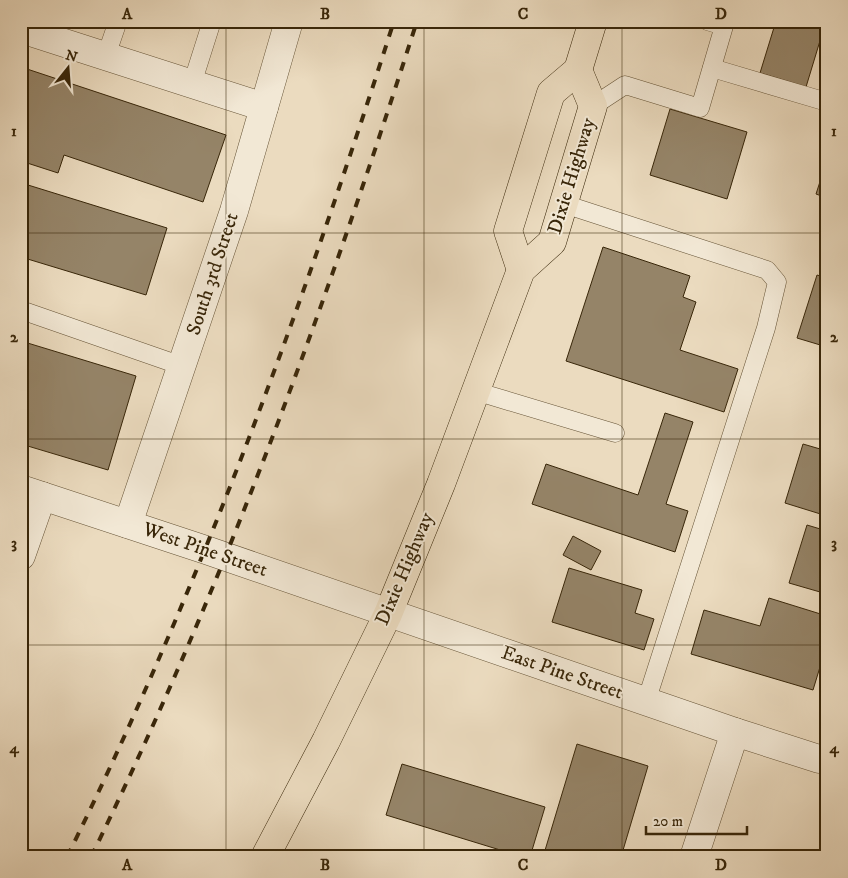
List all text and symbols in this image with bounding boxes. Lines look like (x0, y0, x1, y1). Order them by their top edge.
text: A (121, 4, 133, 24)
text: B (320, 4, 330, 24)
text: C (518, 4, 528, 24)
text: D (715, 4, 727, 24)
north arrow (42, 42, 92, 92)
text: N (63, 46, 80, 67)
street label: Dixie Highway (542, 114, 602, 237)
text: 1 (11, 121, 17, 141)
text: 1 (831, 121, 837, 141)
street label: South 3rd Street (181, 210, 245, 338)
text: 2 (10, 327, 19, 347)
text: 2 (830, 327, 839, 347)
street label: Dixie Highway (370, 508, 440, 629)
street label: West Pine Street (139, 517, 271, 583)
text: 3 (11, 533, 17, 553)
text: 3 (831, 533, 837, 553)
street label: East Pine Street (498, 640, 626, 706)
text: 4 (8, 738, 19, 758)
text: 4 (828, 738, 839, 758)
scale bar (646, 803, 747, 835)
text: 20 m (653, 812, 683, 831)
text: A (121, 855, 133, 875)
text: B (320, 855, 330, 875)
text: C (518, 855, 528, 875)
text: D (715, 855, 727, 875)

